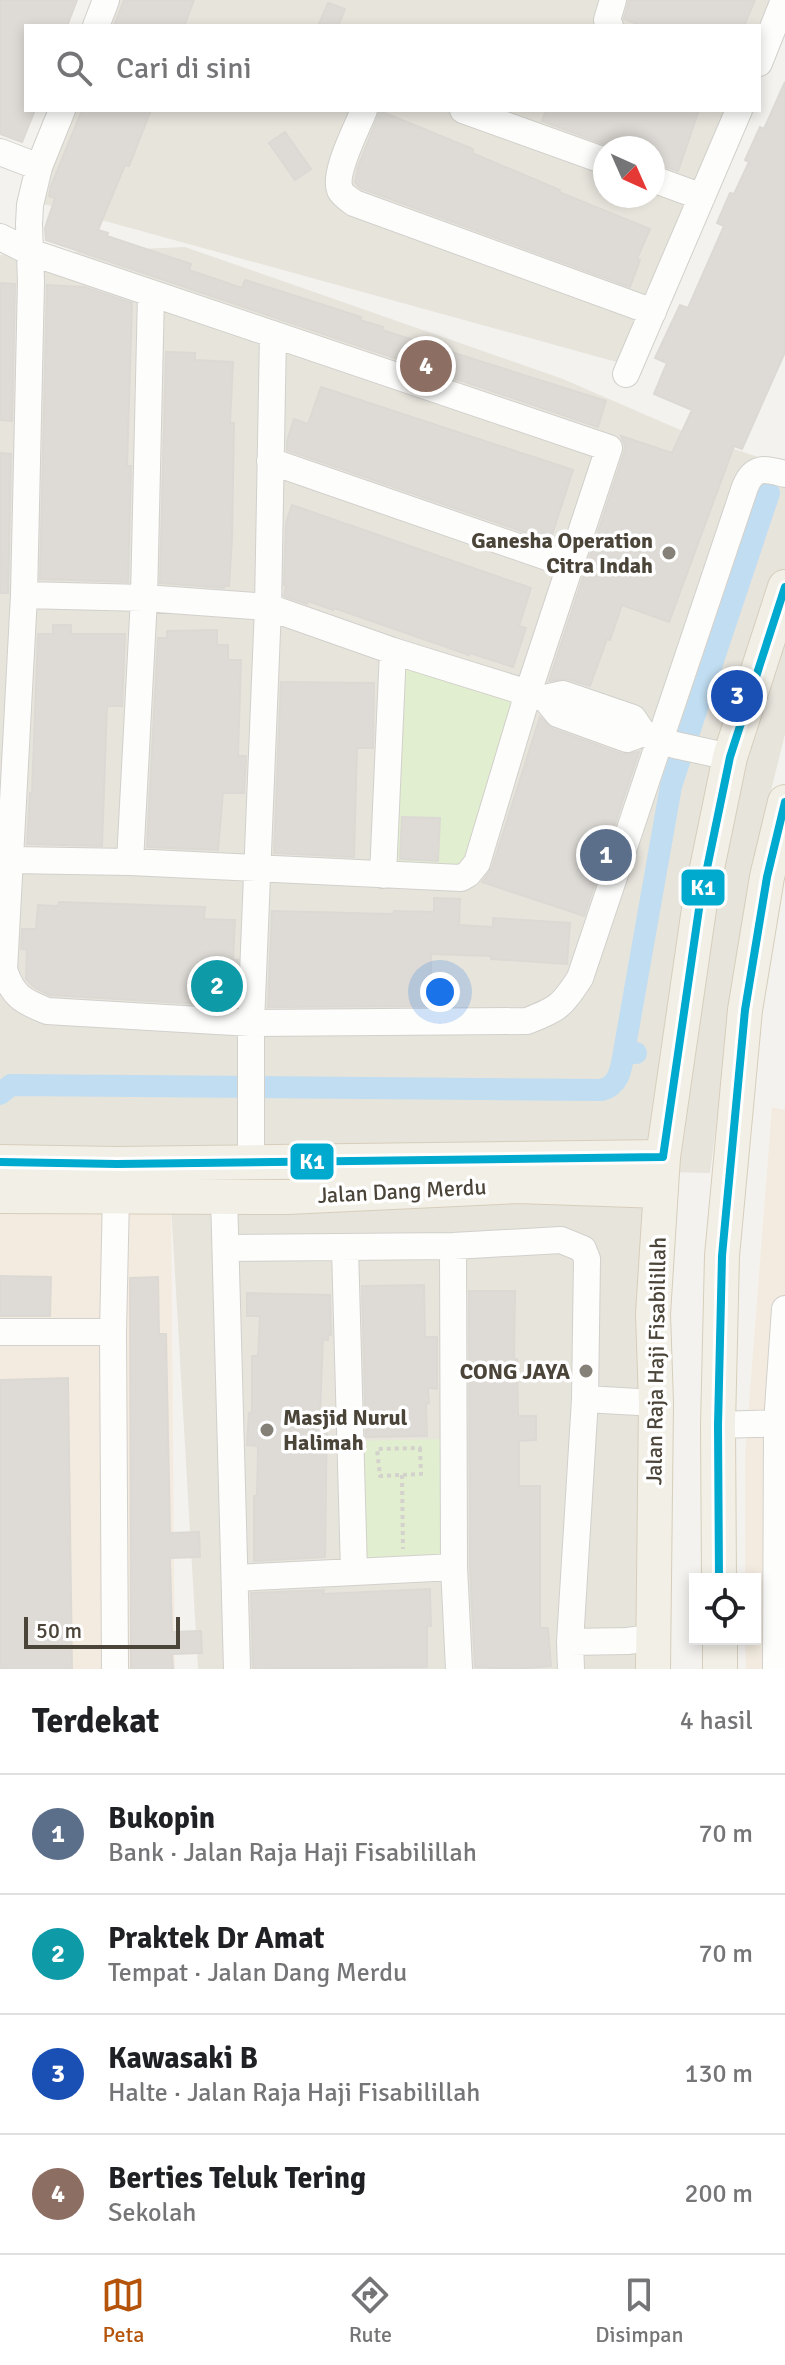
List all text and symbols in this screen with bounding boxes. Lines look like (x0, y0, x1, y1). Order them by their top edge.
search box (24, 24, 761, 112)
icon: search (52, 46, 96, 90)
text: Cari di sini (116, 50, 252, 87)
north arrow (593, 136, 665, 208)
pin: 4 (400, 336, 452, 396)
place label: Ganesha Operation Citra Indah (471, 527, 653, 579)
marker: Ganesha Operation Citra Indah (660, 544, 678, 562)
pin: 3 (711, 666, 763, 726)
pin: 1 (580, 825, 632, 885)
line badge: K1 (680, 868, 726, 907)
text: K1 (690, 874, 716, 901)
pin: 2 (191, 956, 243, 1016)
your location (420, 972, 460, 1012)
line badge: K1 (289, 1142, 335, 1181)
text: K1 (299, 1148, 325, 1175)
street label: Jalan Dang Merdu (317, 1173, 487, 1209)
street label: Jalan Raja Haji Fisabilillah (640, 1237, 672, 1485)
place label: CONG JAYA (460, 1358, 570, 1385)
marker: CONG JAYA (577, 1362, 595, 1380)
place label: Masjid Nurul Halimah (283, 1404, 408, 1456)
marker: Masjid Nurul Halimah (258, 1421, 276, 1439)
map controls (689, 1573, 761, 1645)
button: locate (689, 1573, 761, 1645)
scale bar (24, 1613, 180, 1649)
text: 50 m (36, 1617, 82, 1644)
text: Terdekat (32, 1700, 159, 1742)
text: 4 hasil (680, 1705, 753, 1737)
text: Bukopin (108, 1800, 215, 1837)
text: 1 (51, 1818, 65, 1850)
text: 70 m (698, 1818, 753, 1850)
text: Bank · Jalan Raja Haji Fisabilillah (108, 1837, 477, 1869)
text: Praktek Dr Amat (108, 1920, 325, 1957)
text: 2 (51, 1938, 65, 1970)
text: 70 m (698, 1938, 753, 1970)
text: Tempat · Jalan Dang Merdu (108, 1957, 407, 1989)
text: Kawasaki B (108, 2040, 258, 2077)
text: 3 (51, 2058, 65, 2090)
text: 130 m (684, 2058, 753, 2090)
text: Halte · Jalan Raja Haji Fisabilillah (108, 2077, 480, 2109)
text: Berties Teluk Tering (108, 2160, 366, 2197)
text: 4 (51, 2178, 65, 2210)
text: 200 m (684, 2178, 753, 2210)
text: Sekolah (108, 2197, 197, 2229)
tab: Peta (101, 2273, 145, 2348)
tab: Rute (348, 2273, 392, 2348)
tab: Disimpan (595, 2273, 684, 2348)

